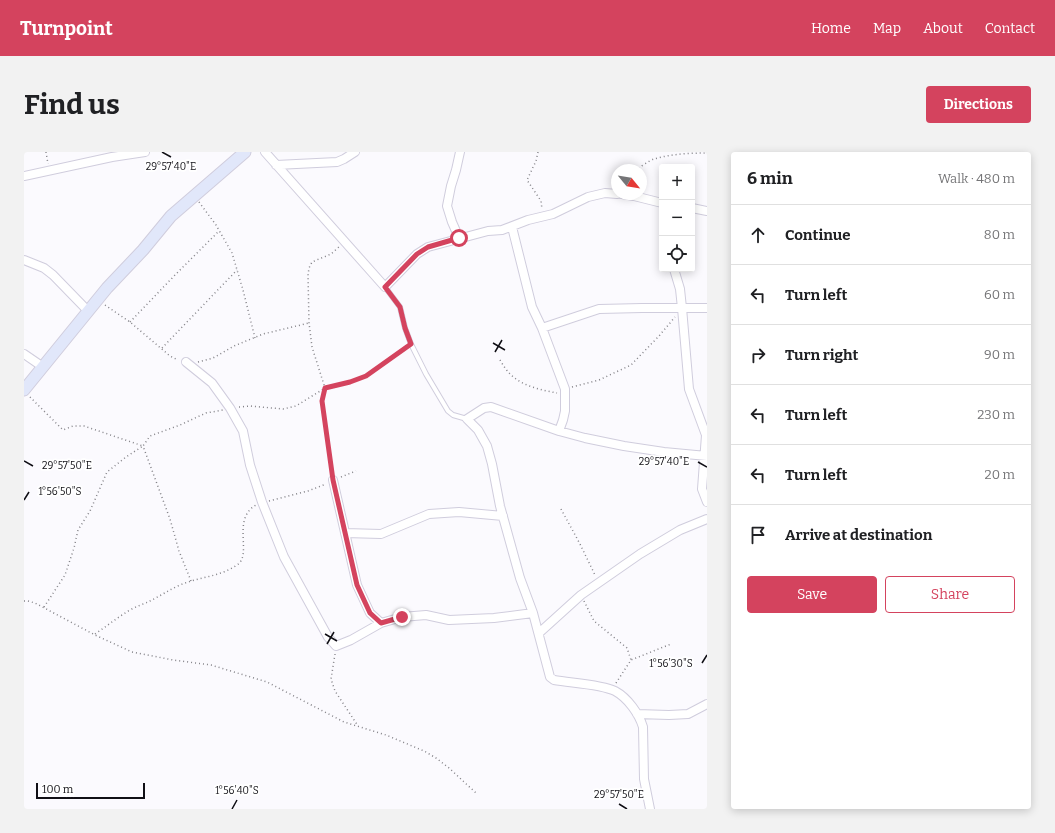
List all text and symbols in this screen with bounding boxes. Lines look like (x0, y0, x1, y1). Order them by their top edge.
text: Turnpoint (20, 17, 113, 40)
text: Home (811, 20, 851, 37)
text: Map (873, 20, 901, 37)
text: About (923, 20, 963, 37)
text: Contact (985, 20, 1035, 37)
button: Directions (926, 86, 1031, 123)
text: Find us (24, 88, 120, 121)
text: 29°57'40"E (146, 161, 196, 173)
north arrow (611, 164, 647, 200)
map controls (659, 164, 695, 272)
button: + (659, 164, 695, 200)
text: 6 min (747, 168, 793, 189)
text: Walk · 480 m (938, 171, 1015, 186)
button: − (659, 200, 695, 236)
icon: ahead (747, 224, 769, 246)
text: Continue (785, 226, 851, 244)
text: 80 m (984, 227, 1015, 242)
route start (450, 229, 468, 247)
button: locate (659, 236, 695, 272)
icon: left (747, 284, 769, 306)
text: Turn left (785, 286, 847, 304)
text: 60 m (984, 287, 1015, 302)
icon: right (747, 344, 769, 366)
text: Turn right (785, 346, 858, 364)
text: 90 m (984, 347, 1015, 362)
icon: left (747, 404, 769, 426)
text: Turn left (785, 406, 847, 424)
text: 230 m (977, 407, 1015, 422)
text: 29°57'40"E (639, 456, 689, 468)
text: 29°57'50"E (42, 460, 92, 472)
icon: left (747, 464, 769, 486)
text: Turn left (785, 466, 847, 484)
text: 20 m (985, 467, 1015, 482)
text: 1°56'50"S (38, 486, 82, 498)
icon: arrive (747, 524, 769, 546)
text: Arrive at destination (785, 526, 932, 544)
button: Save (747, 576, 877, 613)
button: Share (885, 576, 1015, 613)
route end (393, 608, 411, 626)
text: 1°56'30"S (649, 658, 693, 670)
scale bar (36, 781, 145, 800)
text: 100 m (42, 783, 73, 796)
text: 1°56'40"S (215, 785, 259, 797)
text: 29°57'50"E (594, 789, 644, 801)

